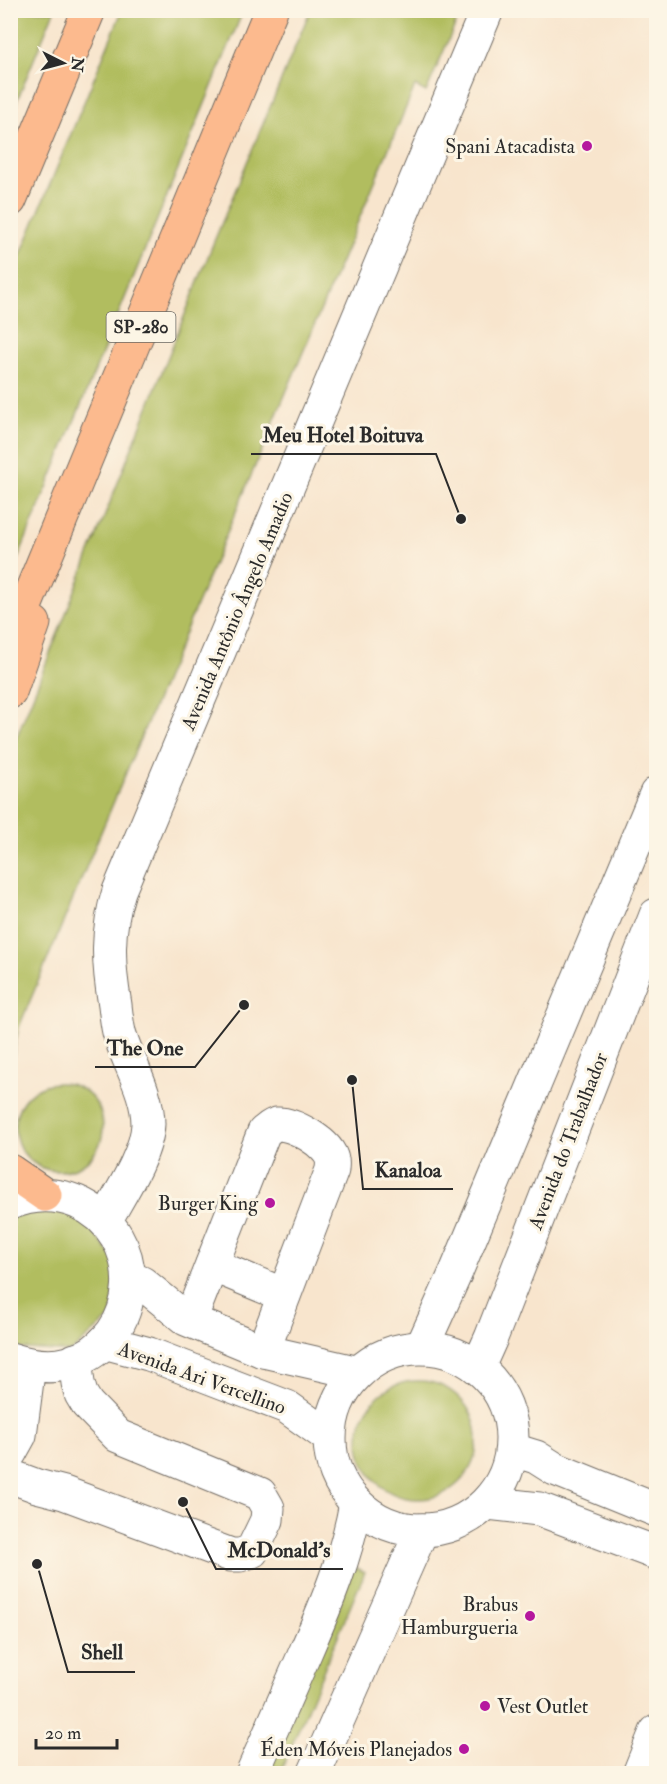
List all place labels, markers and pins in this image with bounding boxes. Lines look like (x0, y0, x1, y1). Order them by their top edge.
place label: Spani Atacadista (445, 134, 576, 160)
marker: Spani Atacadista (580, 139, 594, 153)
callout: Meu Hotel Boituva (251, 415, 436, 454)
callout: The One (95, 1028, 195, 1067)
callout: Kanaloa (363, 1150, 453, 1189)
place label: Burger King (158, 1191, 259, 1216)
marker: Burger King (263, 1196, 277, 1210)
callout: McDonald's (216, 1530, 343, 1569)
place label: Brabus Hamburgueria (401, 1592, 519, 1640)
marker: Brabus Hamburgueria (523, 1609, 537, 1623)
callout: Shell (68, 1633, 135, 1672)
place label: Vest Outlet (497, 1694, 589, 1719)
marker: Vest Outlet (478, 1699, 492, 1713)
place label: Éden Móveis Planejados (260, 1736, 452, 1762)
marker: Éden Móveis Planejados (457, 1742, 471, 1756)

